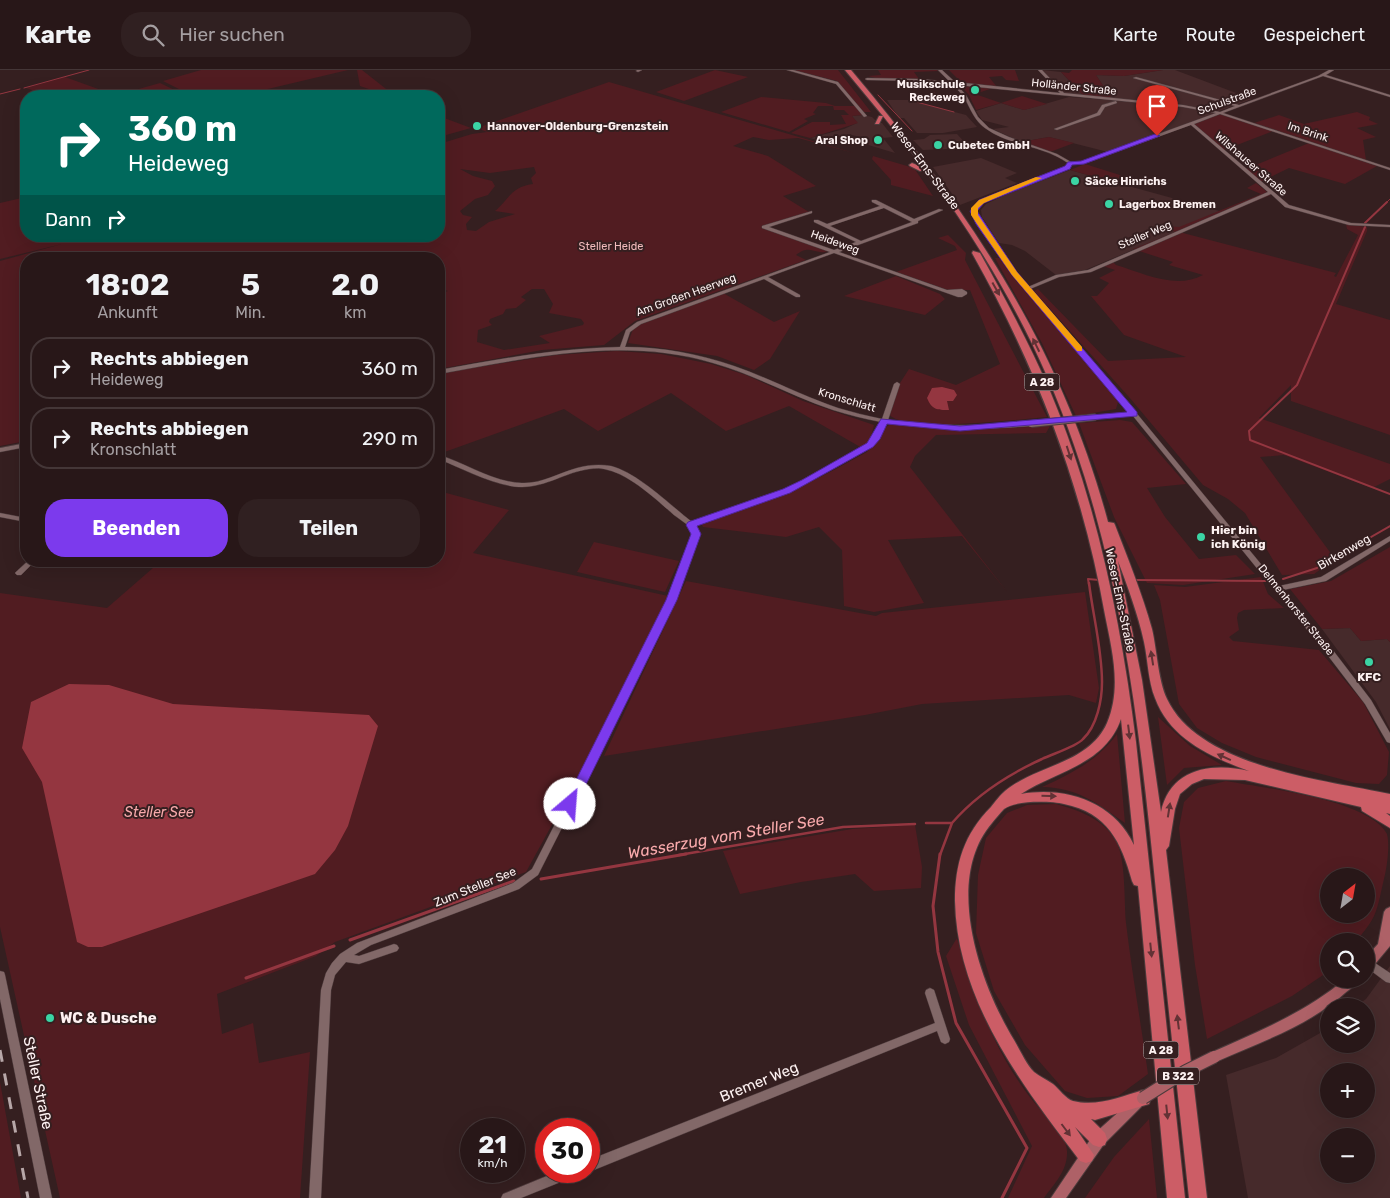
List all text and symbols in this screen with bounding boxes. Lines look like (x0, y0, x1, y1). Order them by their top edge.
search box (121, 12, 471, 57)
text: Karte (25, 21, 91, 49)
icon: search (139, 21, 167, 49)
text: Hier suchen (179, 23, 285, 46)
text: Karte (1113, 24, 1157, 46)
text: Route (1185, 24, 1235, 46)
text: Gespeichert (1263, 24, 1365, 46)
street label: Holländer Straße (1031, 76, 1117, 98)
place label: Musikschule Reckeweg (897, 78, 965, 104)
marker: Musikschule Reckeweg (969, 84, 981, 96)
street label: Schulstraße (1196, 84, 1258, 118)
pin (1136, 85, 1178, 136)
icon: arrive (1143, 92, 1171, 120)
text: 360 m (128, 108, 237, 150)
icon: right (45, 110, 110, 175)
street label: Im Brink (1286, 119, 1330, 145)
marker: Hannover-Oldenburg-Grenzstein (471, 120, 483, 132)
place label: Hannover-Oldenburg-Grenzstein (487, 120, 668, 133)
street label: Weser-Ems-Straße (888, 120, 962, 212)
street label: Wilshauser Straße (1212, 129, 1290, 199)
place label: Aral Shop (815, 134, 868, 147)
marker: Aral Shop (872, 134, 884, 146)
marker: Cubetec GmbH (932, 139, 944, 151)
place label: Cubetec GmbH (948, 139, 1030, 152)
text: Heideweg (128, 150, 229, 177)
marker: Säcke Hinrichs (1069, 175, 1081, 187)
place label: Säcke Hinrichs (1085, 175, 1167, 188)
marker: Lagerbox Bremen (1103, 198, 1115, 210)
place label: Lagerbox Bremen (1119, 198, 1216, 211)
icon: right (102, 205, 130, 233)
text: Dann (45, 208, 92, 231)
street label: Steller Weg (1116, 218, 1174, 252)
street label: Heideweg (809, 227, 861, 257)
park label: Steller Heide (579, 240, 643, 253)
text: 18:02 (86, 267, 170, 303)
text: 5 (241, 267, 260, 303)
text: 2.0 (331, 267, 379, 303)
street label: Am Großen Heerweg (634, 271, 738, 319)
one-way arrow (992, 281, 1000, 296)
text: Ankunft (97, 303, 158, 322)
text: Min. (235, 303, 265, 322)
text: km (344, 303, 366, 322)
one-way arrow (1032, 338, 1040, 353)
text: Rechts abbiegen (90, 347, 249, 370)
icon: right (47, 354, 75, 382)
text: 360 m (362, 357, 418, 380)
text: Heideweg (90, 370, 164, 389)
road number: A 28 (1024, 374, 1060, 390)
street label: Kronschlatt (817, 385, 878, 415)
text: Rechts abbiegen (90, 417, 249, 440)
icon: right (47, 424, 75, 452)
text: 290 m (362, 427, 418, 450)
text: Kronschlatt (90, 440, 176, 459)
one-way arrow (1066, 445, 1074, 460)
button: Beenden (45, 499, 228, 557)
button: Teilen (238, 499, 420, 557)
place label: Hier bin ich König (1211, 523, 1266, 551)
marker: Hier bin ich König (1195, 531, 1207, 543)
street label: Birkenweg (1315, 531, 1373, 573)
street label: Weser-Ems-Straße (1102, 547, 1138, 653)
street label: Delmenhorster Straße (1255, 562, 1337, 658)
one-way arrow (1148, 650, 1156, 666)
marker: KFC (1363, 656, 1375, 668)
place label: KFC (1357, 670, 1381, 684)
one-way arrow (1125, 724, 1133, 740)
one-way arrow (1217, 753, 1231, 761)
position arrow (543, 777, 595, 829)
one-way arrow (1041, 792, 1057, 800)
one-way arrow (1165, 802, 1173, 818)
water label: Steller See (124, 804, 194, 821)
water label: Wasserzug vom Steller See (626, 809, 826, 863)
street label: Zum Steller See (432, 864, 518, 910)
north arrow (1320, 868, 1375, 922)
map controls (1320, 868, 1375, 1183)
button: search (1320, 933, 1375, 988)
one-way arrow (1147, 943, 1155, 959)
button: layers (1320, 998, 1375, 1053)
place label: WC & Dusche (60, 1009, 157, 1027)
marker: WC & Dusche (44, 1012, 56, 1024)
one-way arrow (1174, 1014, 1182, 1030)
street label: Steller Straße (19, 1035, 57, 1131)
road number: A 28 (1144, 1042, 1178, 1058)
street label: Bremer Weg (717, 1058, 801, 1106)
button: + (1320, 1063, 1375, 1118)
road number: B 322 (1157, 1068, 1199, 1084)
one-way arrow (1163, 1104, 1171, 1120)
speed limit sign: 30 (535, 1118, 600, 1183)
one-way arrow (1061, 1123, 1072, 1136)
button: − (1320, 1128, 1375, 1183)
text: 21 (478, 1130, 507, 1159)
text: km/h (478, 1156, 507, 1170)

